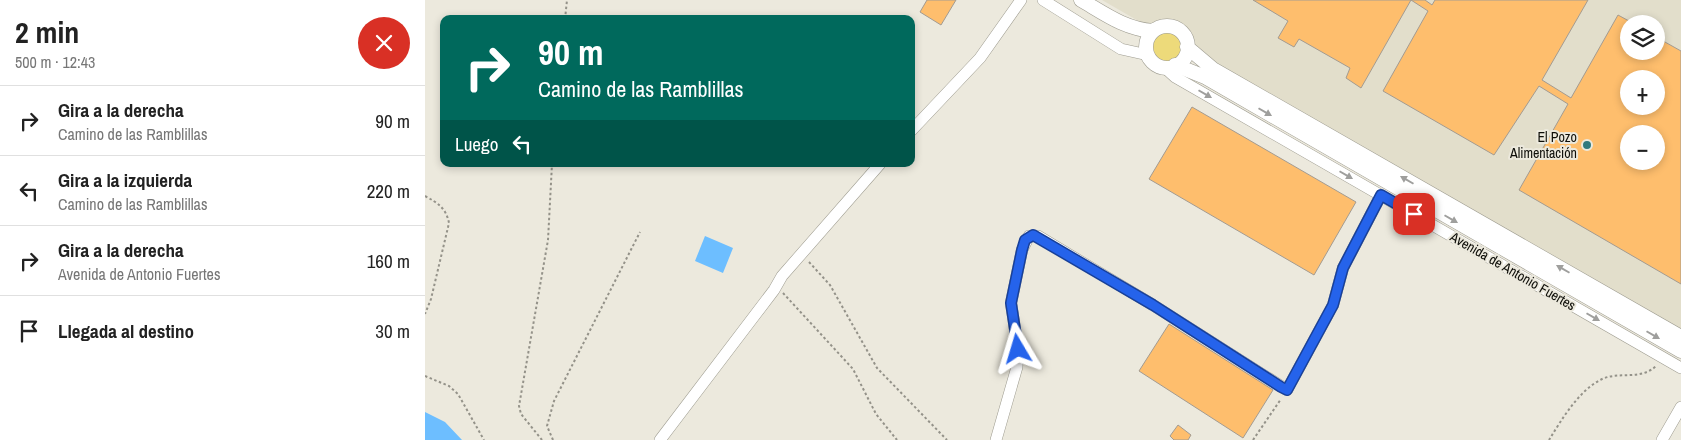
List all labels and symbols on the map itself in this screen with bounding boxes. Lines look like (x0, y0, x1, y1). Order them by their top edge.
one-way arrow (1198, 90, 1212, 98)
one-way arrow (1258, 107, 1272, 116)
place label: El Pozo Alimentación (1509, 128, 1577, 162)
marker: El Pozo Alimentación (1581, 139, 1593, 151)
one-way arrow (1339, 171, 1353, 179)
one-way arrow (1400, 175, 1413, 184)
pin (1393, 193, 1435, 235)
one-way arrow (1444, 215, 1459, 223)
street label: Avenida de Antonio Fuertes (1446, 227, 1579, 314)
one-way arrow (1556, 265, 1569, 274)
one-way arrow (1586, 313, 1600, 321)
position arrow (991, 322, 1043, 374)
one-way arrow (1646, 331, 1660, 339)

